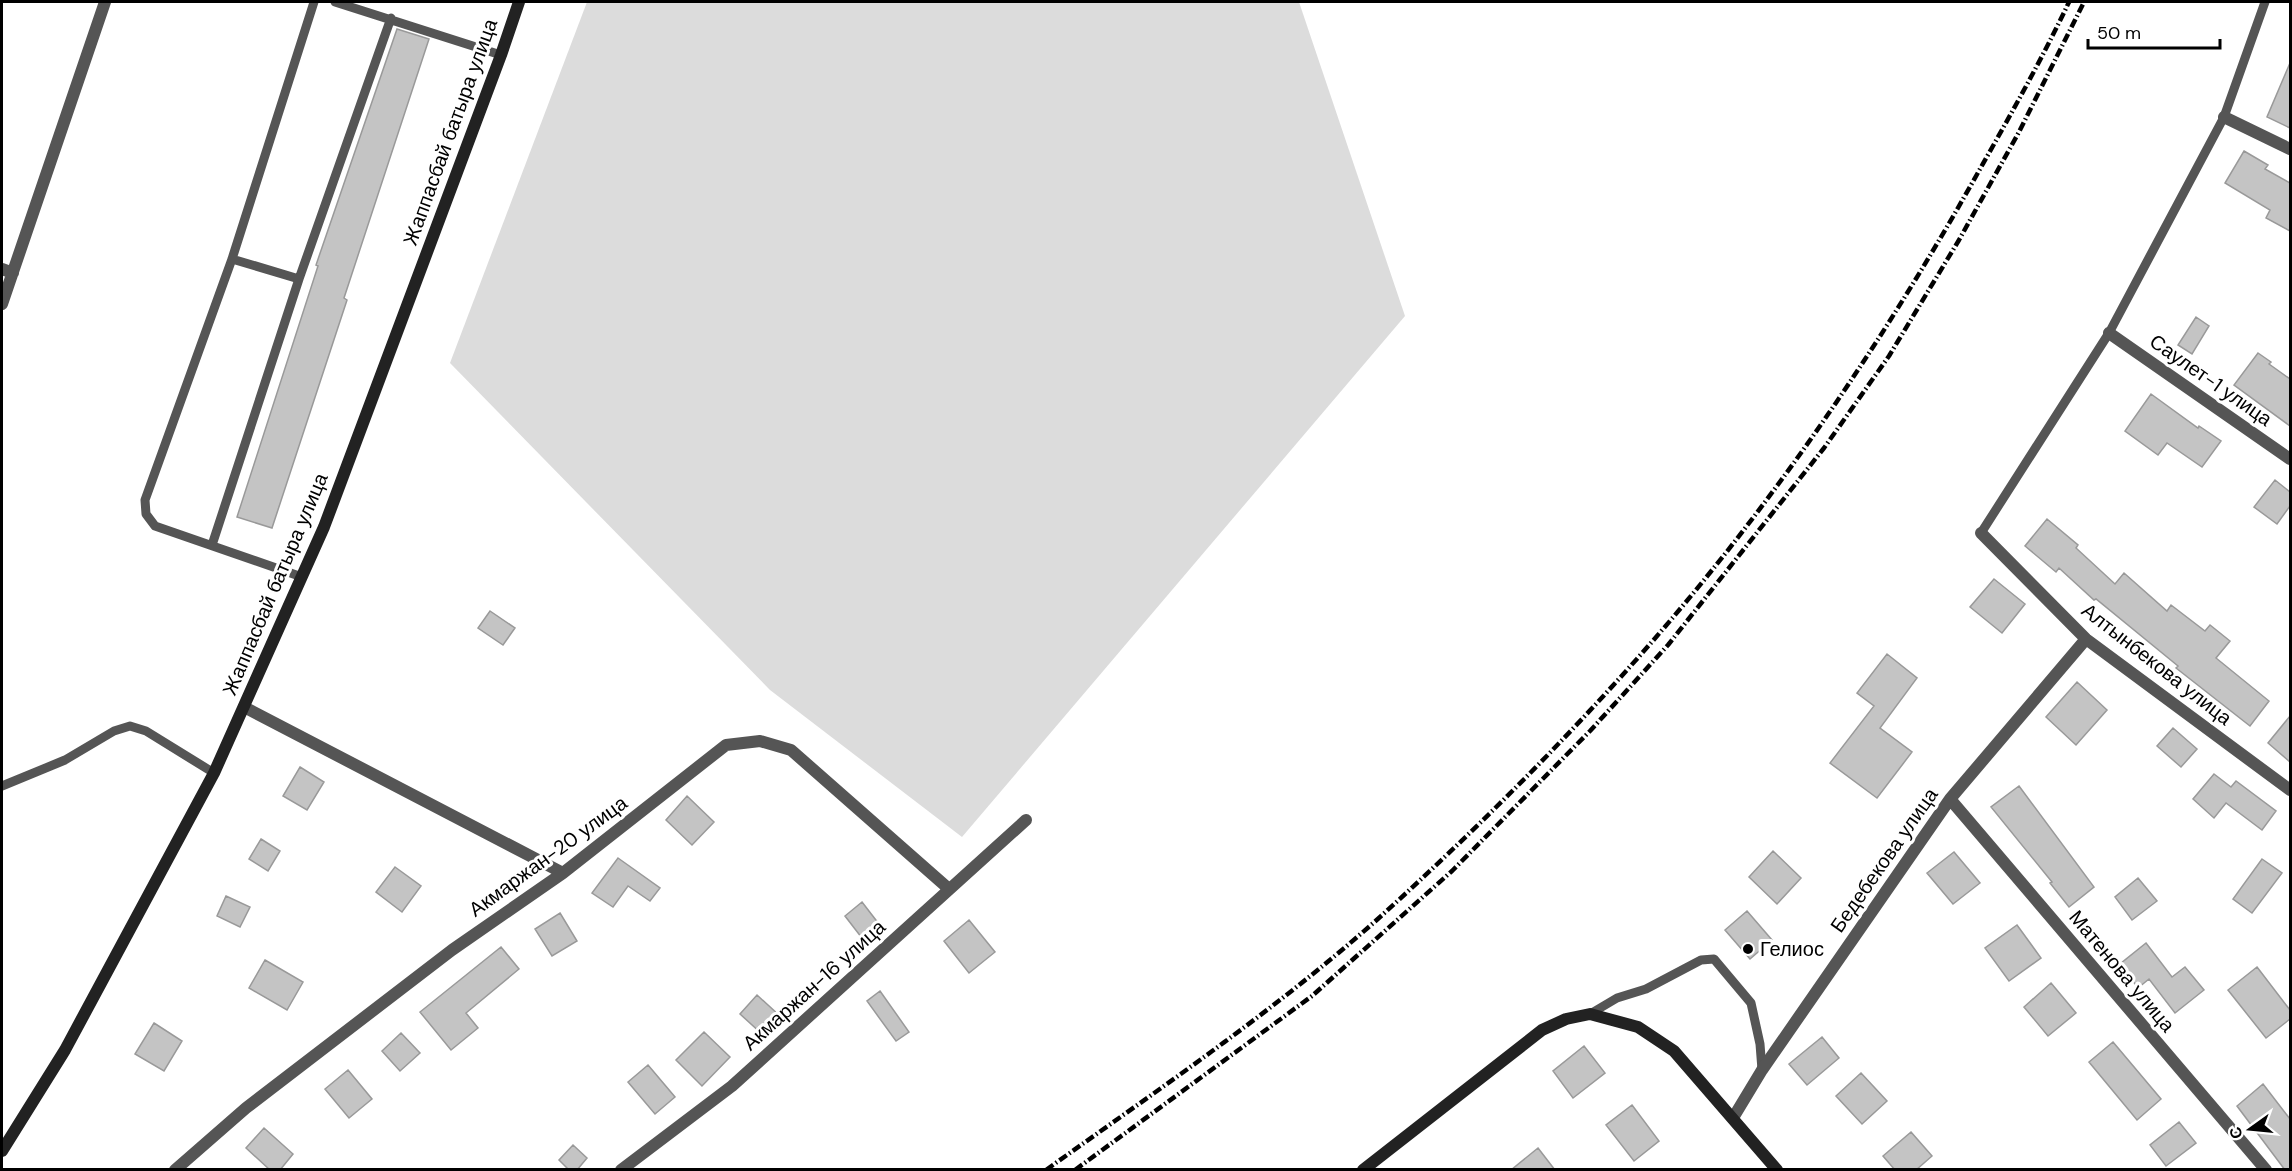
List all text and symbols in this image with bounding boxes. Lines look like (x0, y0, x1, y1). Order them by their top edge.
scale bar (2088, 12, 2220, 50)
street label: Жаппасбай батыра улица (397, 14, 503, 249)
text: 50 m (2097, 21, 2141, 45)
street label: Саулет-1 улица (2145, 328, 2278, 432)
street label: Жаппасбай батыра улица (216, 468, 334, 699)
street label: Алтынбекова улица (2077, 597, 2238, 731)
street label: Бедебекова улица (1824, 782, 1944, 937)
street label: Акмаржан-20 улица (464, 789, 633, 922)
street label: Матенова улица (2063, 905, 2181, 1038)
street label: Акмаржан-16 улица (737, 913, 892, 1056)
place label: Гелиос (1760, 936, 1824, 962)
marker: Гелиос (1741, 942, 1755, 956)
north arrow (2220, 1099, 2280, 1159)
text: С (2224, 1124, 2248, 1141)

